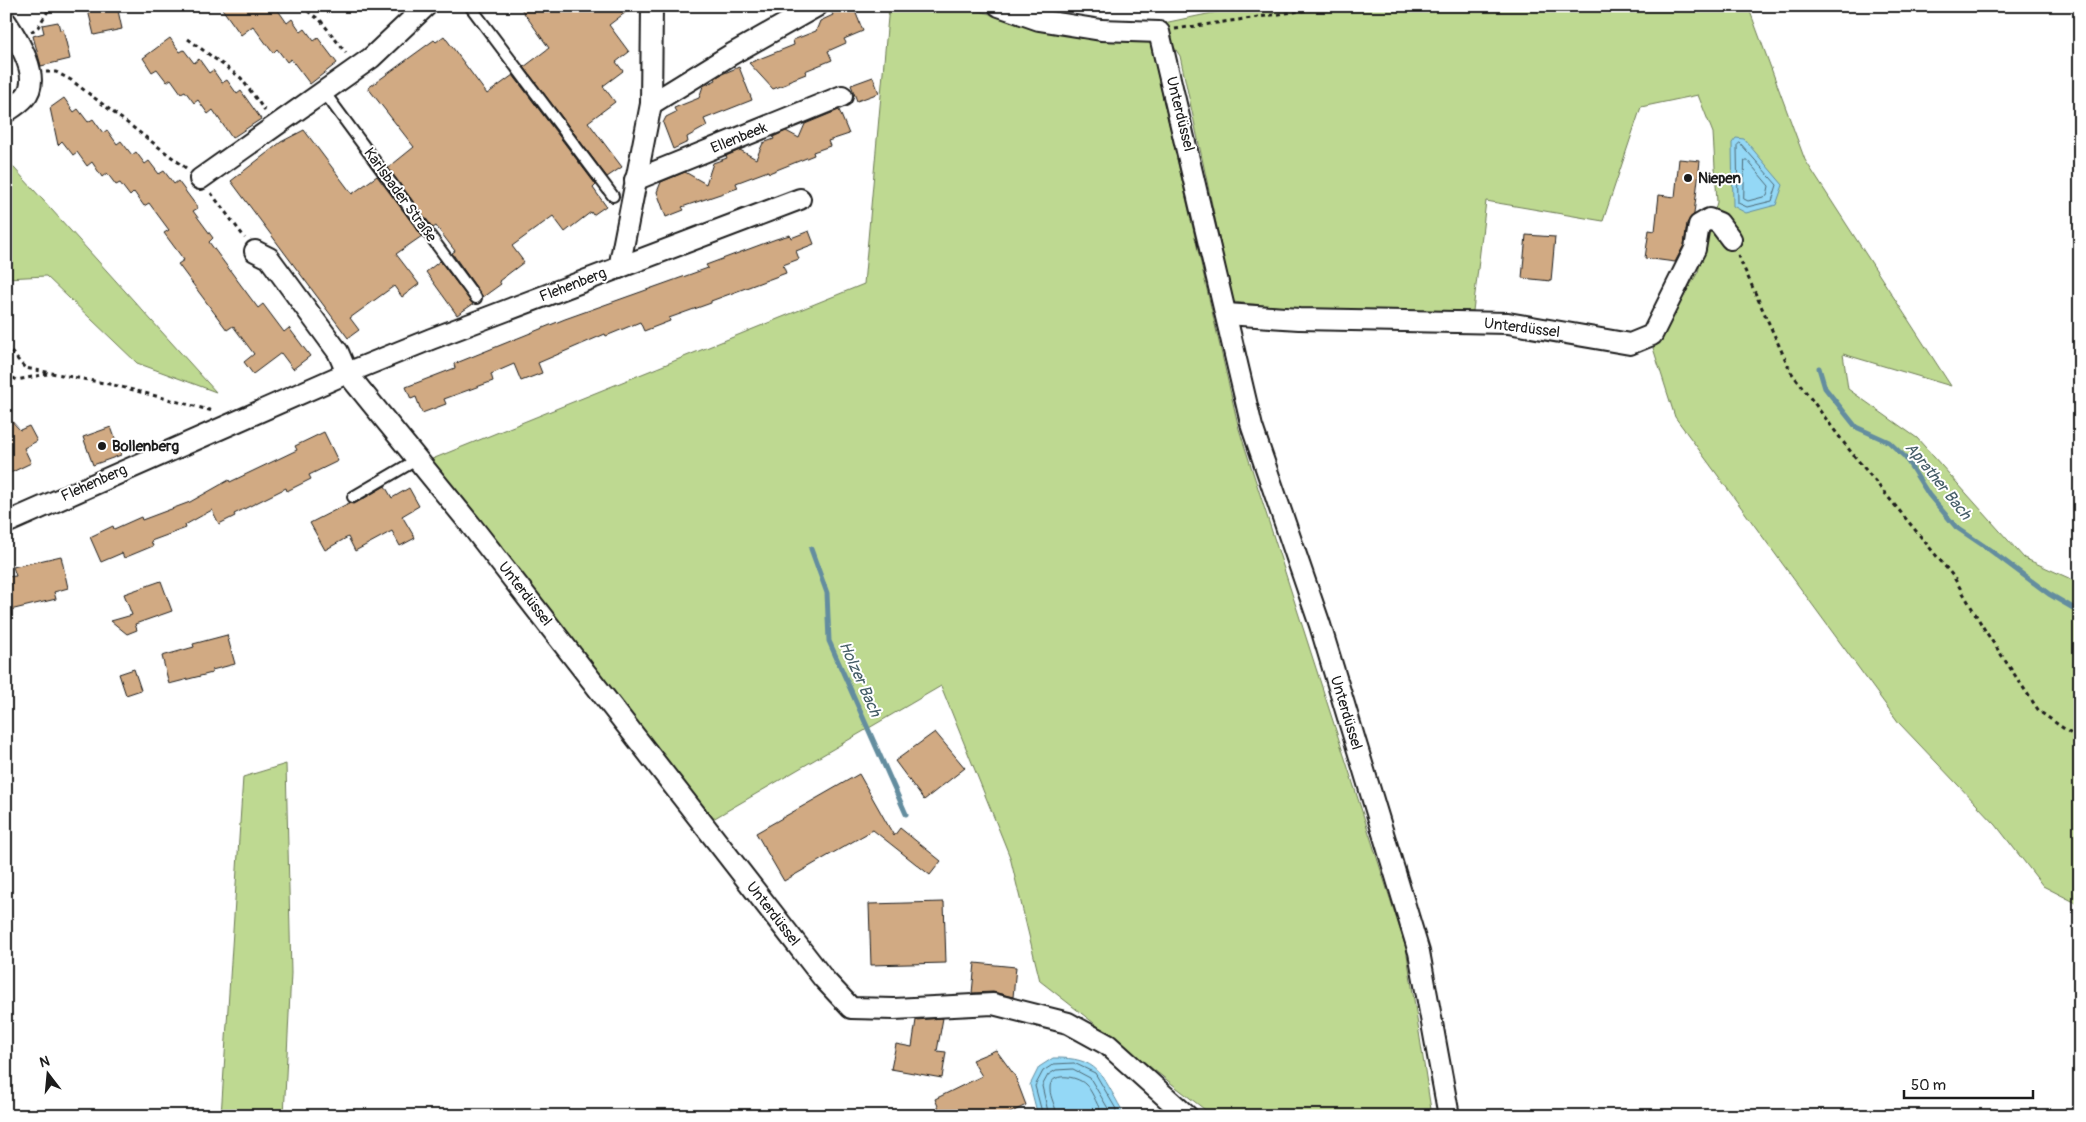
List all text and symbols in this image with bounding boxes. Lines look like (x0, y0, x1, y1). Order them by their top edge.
street label: Unterdüssel (1162, 75, 1198, 153)
street label: Ellenbeek (708, 118, 771, 158)
street label: Karlsbader Straße (359, 144, 441, 246)
place label: Niepen (1698, 169, 1741, 188)
marker: Niepen (1682, 172, 1694, 184)
street label: Flehenberg (537, 264, 609, 306)
street label: Unterdüssel (1483, 314, 1561, 342)
place label: Bollenberg (112, 437, 179, 456)
water label: Aprather Bach (1901, 438, 1976, 525)
marker: Bollenberg (96, 440, 108, 452)
street label: Flehenberg (58, 460, 130, 506)
street label: Unterdüssel (494, 558, 556, 630)
water label: Holzer Bach (835, 638, 886, 721)
street label: Unterdüssel (1326, 674, 1366, 752)
street label: Unterdüssel (742, 878, 804, 950)
north arrow (22, 1050, 72, 1100)
text: N (38, 1053, 51, 1071)
scale bar (1904, 1067, 2032, 1099)
text: 50 m (1911, 1076, 1946, 1095)

